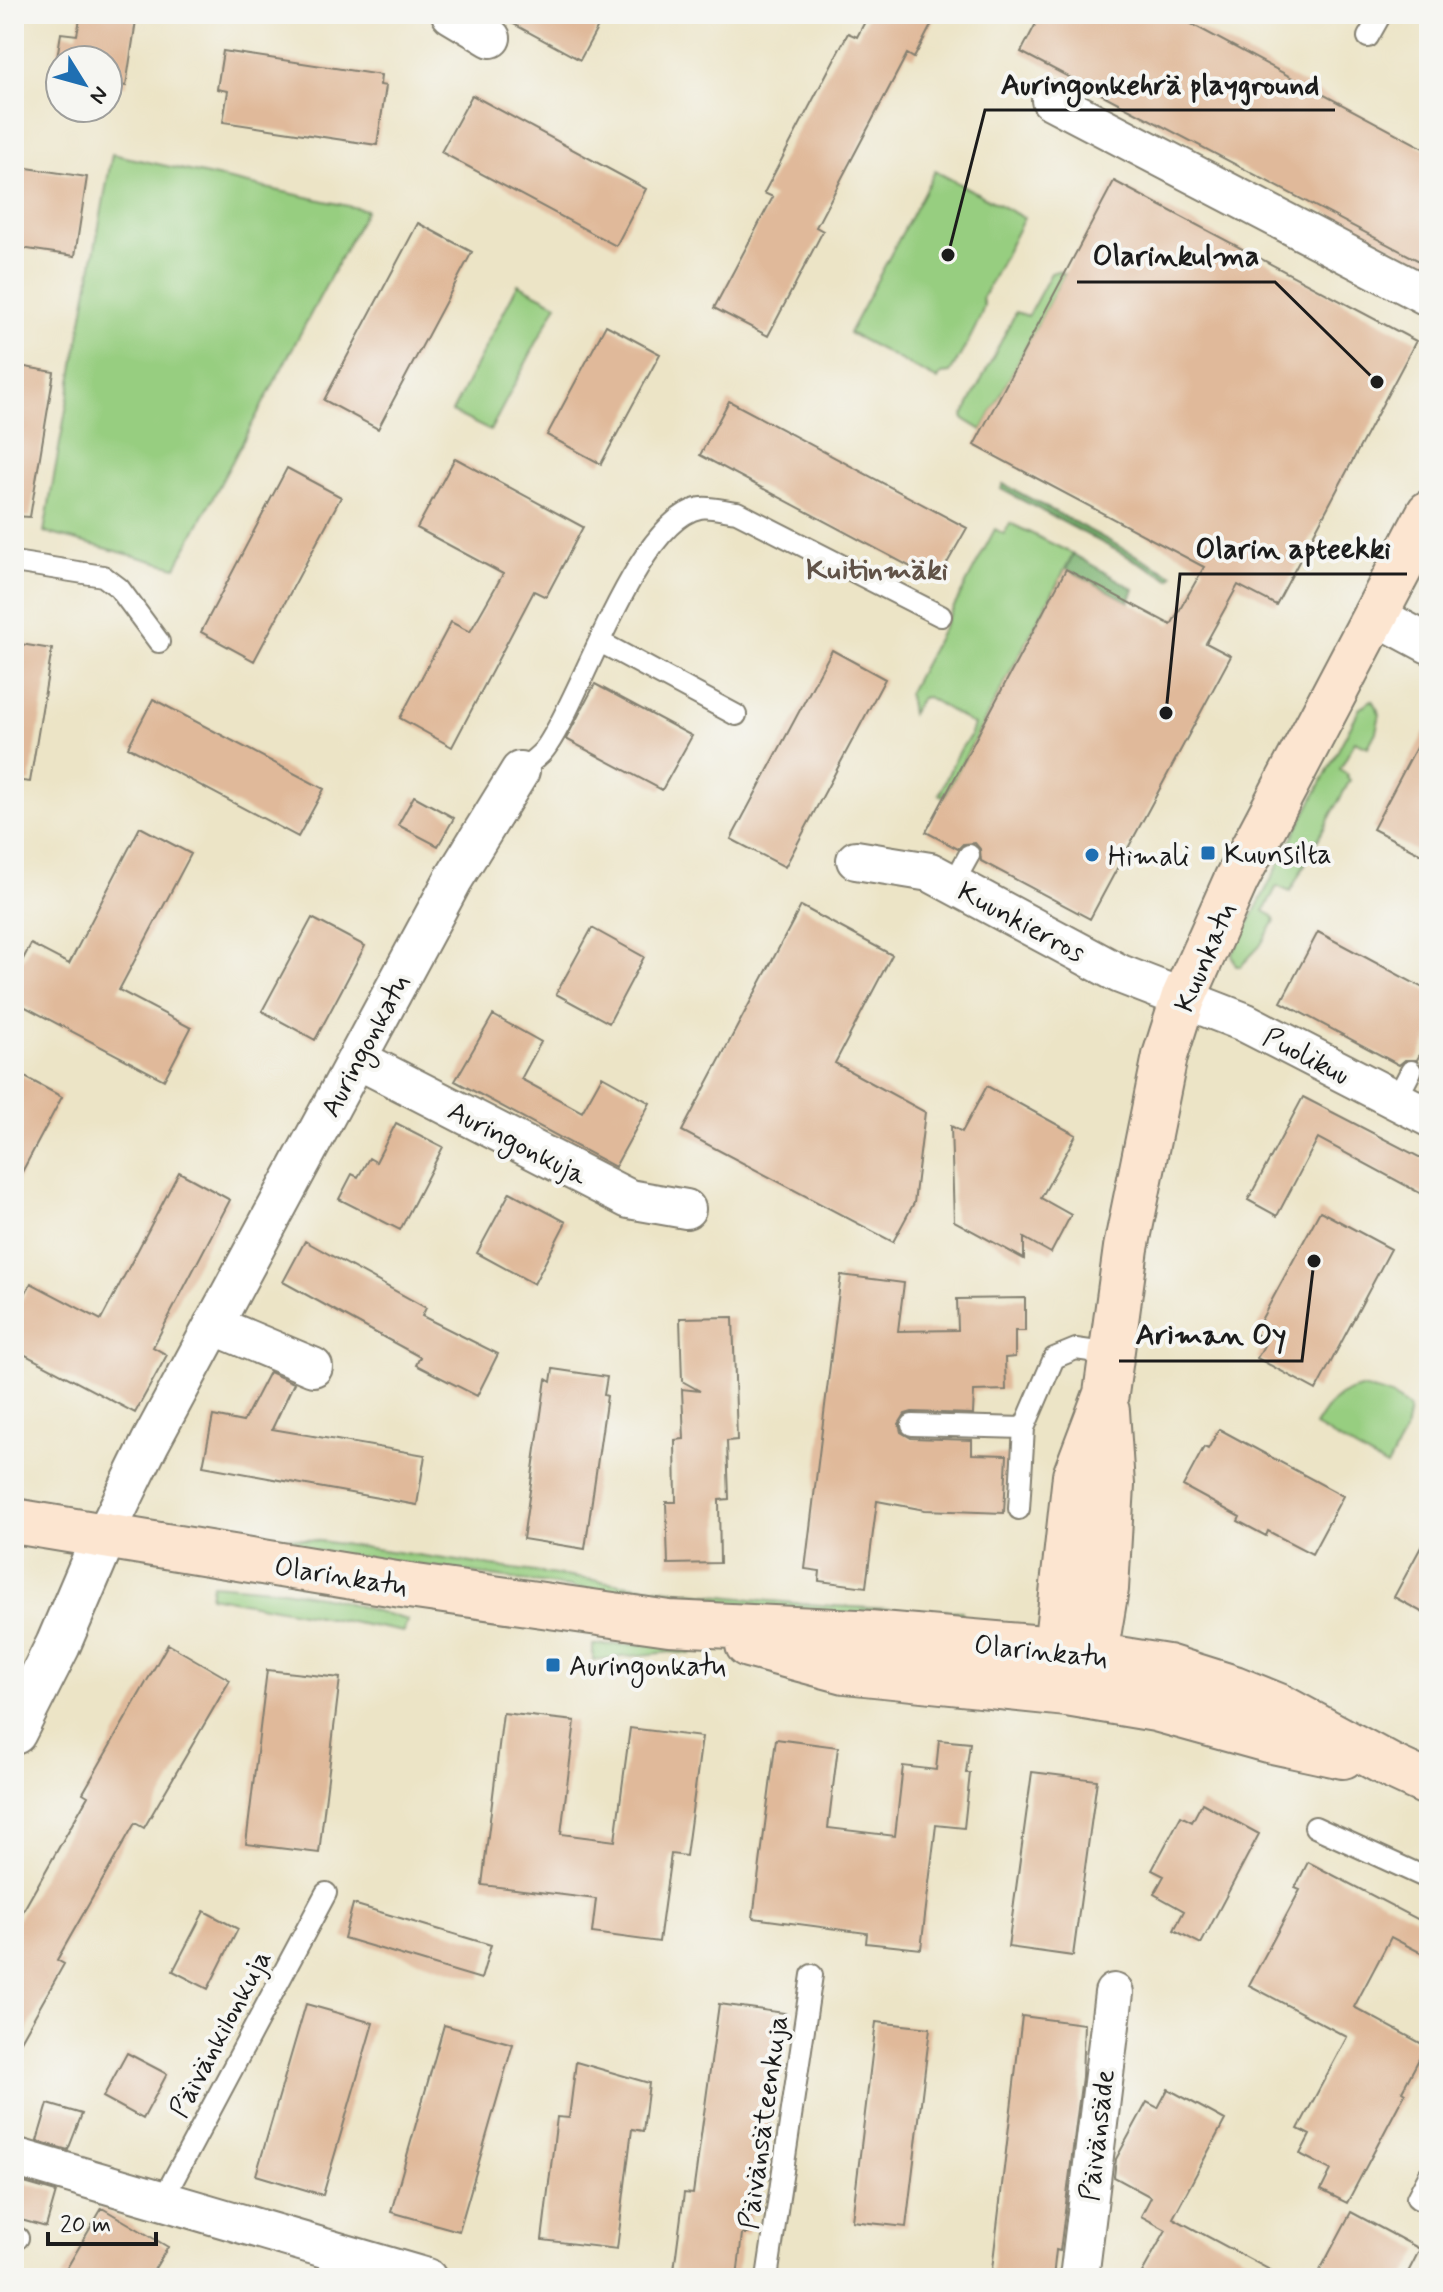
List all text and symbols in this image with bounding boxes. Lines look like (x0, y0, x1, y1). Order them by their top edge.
north arrow (44, 44, 124, 124)
callout: Auringonkehrä playground (985, 56, 1335, 110)
text: Auringonkehrä playground (1001, 66, 1319, 108)
text: N (83, 81, 114, 109)
callout: Olarinkulma (1077, 228, 1275, 282)
text: Olarinkulma (1093, 237, 1259, 276)
callout: Olarin apteekki (1180, 520, 1407, 574)
text: Olarin apteekki (1195, 530, 1391, 569)
district label: Kuitinmäki (806, 551, 948, 590)
place label: Kuunsilta (1224, 837, 1332, 874)
place label: Himali (1108, 839, 1189, 876)
marker: Kuunsilta (1199, 844, 1217, 862)
marker: Himali (1083, 846, 1101, 864)
street label: Kuunkierros (951, 874, 1091, 972)
street label: Kuunkatu (1167, 898, 1246, 1018)
street label: Auringonkatu (313, 968, 421, 1125)
street label: Puolikuu (1256, 1020, 1356, 1095)
street label: Auringonkuja (440, 1093, 593, 1197)
callout: Ariman Oy (1119, 1307, 1302, 1361)
text: Ariman Oy (1136, 1316, 1286, 1355)
street label: Olarinkatu (271, 1549, 410, 1606)
street label: Olarinkatu (972, 1627, 1109, 1678)
place label: Auringonkatu (569, 1649, 726, 1688)
marker: Auringonkatu (544, 1656, 562, 1674)
street label: Päivänkilonkuja (161, 1944, 281, 2125)
street label: Päivänsäteenkuja (731, 2013, 798, 2232)
street label: Päivänsäde (1072, 2067, 1125, 2203)
scale bar (48, 2196, 156, 2246)
text: 20 m (60, 2210, 111, 2241)

